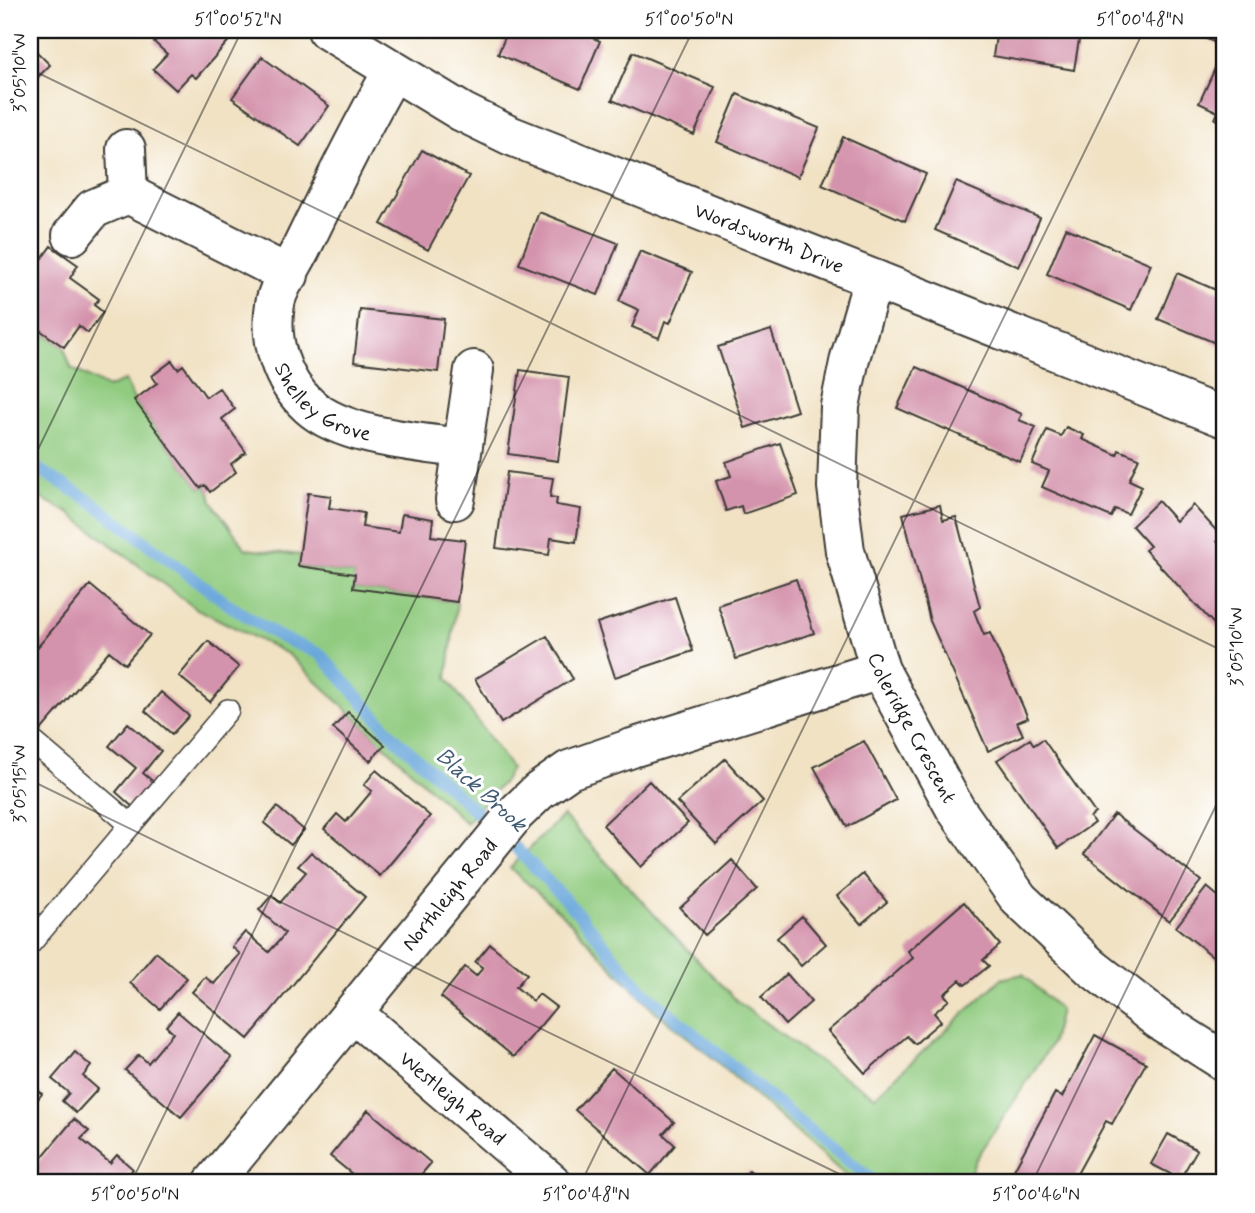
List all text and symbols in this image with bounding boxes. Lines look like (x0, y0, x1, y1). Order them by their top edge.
text: 51°00'52"N (194, 8, 282, 32)
text: 51°00'50"N (645, 8, 733, 32)
text: 51°00'48"N (1096, 8, 1184, 32)
text: 3°05'10"W (8, 34, 32, 112)
street label: Wordsworth Drive (690, 197, 848, 281)
street label: Shelley Grove (267, 359, 374, 449)
text: 3°05'10"W (1225, 608, 1249, 686)
street label: Coleridge Crescent (861, 649, 963, 809)
water label: Black Brook (429, 742, 534, 840)
text: 3°05'15"W (8, 745, 32, 823)
street label: Northleigh Road (396, 833, 505, 957)
street label: Westleigh Road (393, 1045, 511, 1152)
text: 51°00'50"N (91, 1183, 179, 1207)
text: 51°00'48"N (542, 1183, 630, 1207)
text: 51°00'46"N (992, 1183, 1080, 1207)

